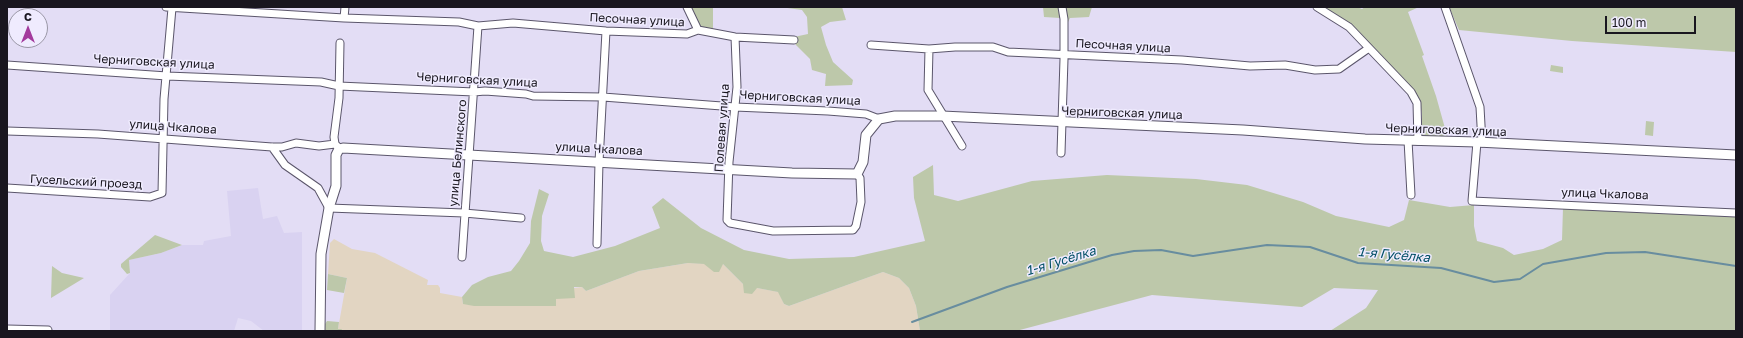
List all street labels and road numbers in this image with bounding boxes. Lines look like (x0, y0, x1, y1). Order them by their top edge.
street label: Песочная улица (589, 10, 685, 30)
street label: Песочная улица (1075, 36, 1171, 56)
street label: Черниговская улица (93, 52, 215, 72)
street label: Черниговская улица (416, 70, 538, 90)
street label: Полевая улица (712, 83, 732, 173)
street label: Черниговская улица (739, 88, 861, 108)
street label: улица Белинского (446, 99, 470, 207)
street label: Черниговская улица (1061, 104, 1183, 122)
street label: улица Чкалова (129, 117, 217, 137)
street label: Черниговская улица (1385, 121, 1507, 139)
street label: улица Чкалова (555, 140, 643, 158)
street label: Гусельский проезд (29, 172, 143, 192)
street label: улица Чкалова (1561, 185, 1649, 203)

